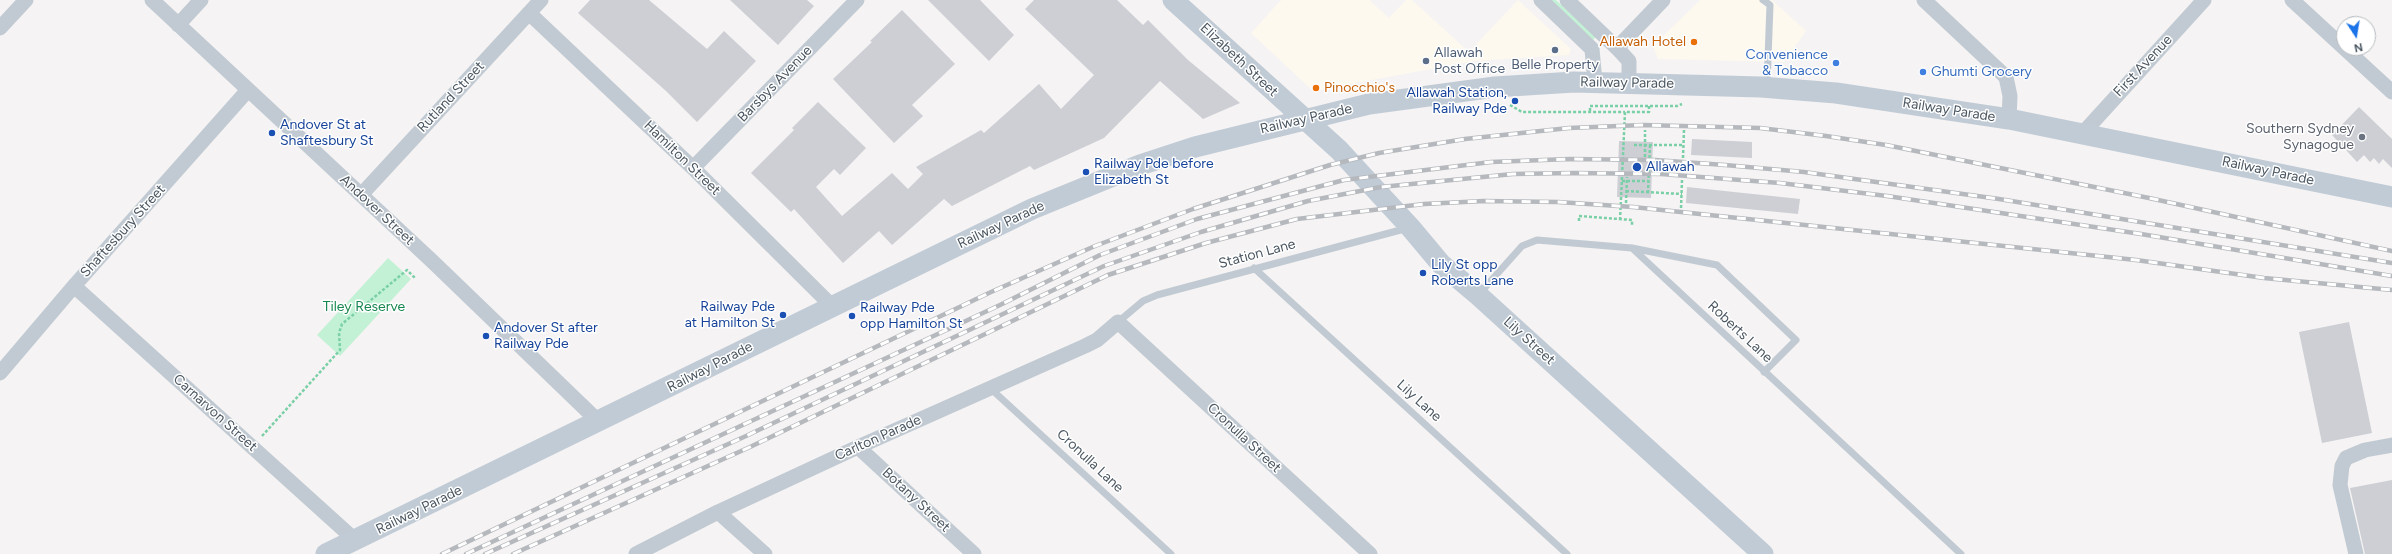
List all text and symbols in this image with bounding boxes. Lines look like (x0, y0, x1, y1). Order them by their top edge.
north arrow (2336, 16, 2376, 56)
street label: Elizabeth Street (1197, 20, 1281, 100)
street label: First Avenue (2110, 32, 2176, 100)
place label: Allawah Hotel (1599, 34, 1686, 50)
marker: Allawah Hotel (1689, 37, 1699, 47)
text: N (2353, 40, 2364, 54)
street label: Barsbys Avenue (734, 42, 816, 126)
place label: Allawah Post Office (1434, 45, 1505, 78)
marker: Belle Property (1550, 45, 1560, 55)
place label: Convenience & Tobacco (1746, 47, 1828, 80)
marker: Allawah Post Office (1421, 56, 1431, 66)
place label: Belle Property (1511, 57, 1599, 73)
street label: Rutland Street (414, 58, 488, 136)
marker: Convenience & Tobacco (1831, 58, 1841, 68)
place label: Ghumti Grocery (1931, 64, 2032, 80)
marker: Ghumti Grocery (1918, 67, 1928, 77)
street label: Railway Parade (1580, 74, 1674, 92)
place label: Pinocchio's (1324, 80, 1395, 96)
marker: Pinocchio's (1311, 83, 1321, 93)
place label: Allawah Station, Railway Pde (1406, 85, 1507, 118)
street label: Railway Parade (1901, 94, 1997, 126)
marker: Allawah Station, Railway Pde (1510, 96, 1520, 106)
street label: Railway Parade (1258, 100, 1354, 138)
place label: Andover St at Shaftesbury St (280, 117, 374, 150)
street label: Hamilton Street (640, 117, 724, 199)
place label: Southern Sydney Synagogue (2246, 121, 2354, 154)
marker: Andover St at Shaftesbury St (267, 128, 277, 138)
marker: Southern Sydney Synagogue (2357, 132, 2367, 142)
street label: Railway Parade (2220, 153, 2316, 189)
place label: Railway Pde before Elizabeth St (1094, 156, 1214, 188)
place label: Allawah (1646, 159, 1694, 175)
marker: Allawah (1631, 161, 1643, 173)
marker: Railway Pde before Elizabeth St (1081, 167, 1091, 177)
street label: Andover Street (336, 171, 418, 249)
street label: Shaftesbury Street (77, 181, 169, 281)
street label: Railway Parade (955, 198, 1047, 252)
street label: Station Lane (1217, 236, 1297, 272)
place label: Lily St opp Roberts Lane (1431, 257, 1514, 290)
marker: Lily St opp Roberts Lane (1418, 268, 1428, 278)
street label: Roberts Lane (1704, 298, 1776, 366)
park label: Tiley Reserve (323, 299, 405, 315)
place label: Railway Pde at Hamilton St (685, 299, 775, 332)
place label: Railway Pde opp Hamilton St (860, 300, 963, 332)
marker: Railway Pde at Hamilton St (778, 310, 788, 320)
marker: Railway Pde opp Hamilton St (847, 311, 857, 321)
street label: Lily Street (1500, 313, 1558, 369)
place label: Andover St after Railway Pde (494, 320, 598, 352)
marker: Andover St after Railway Pde (481, 331, 491, 341)
street label: Railway Parade (664, 338, 756, 396)
street label: Carnarvon Street (169, 371, 261, 455)
street label: Lily Lane (1393, 377, 1445, 425)
street label: Cronulla Street (1204, 400, 1284, 476)
street label: Carlton Parade (832, 412, 924, 464)
street label: Cronulla Lane (1053, 426, 1127, 496)
street label: Botany Street (879, 464, 953, 536)
street label: Railway Parade (373, 482, 465, 538)

